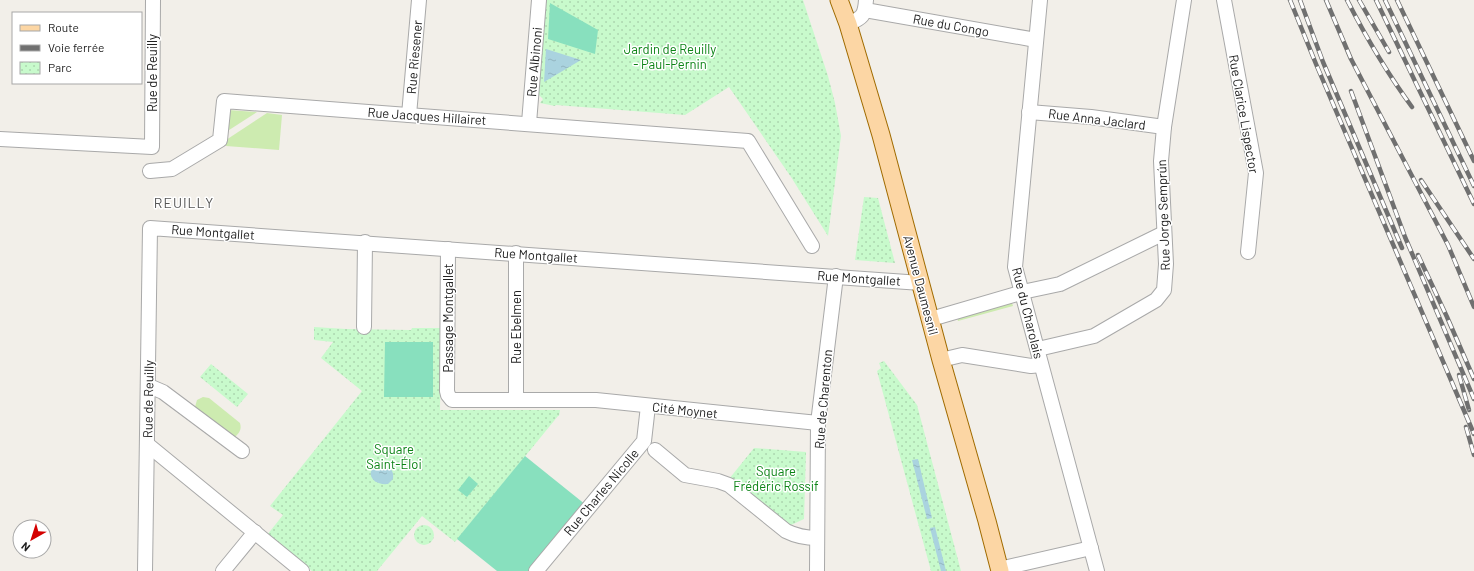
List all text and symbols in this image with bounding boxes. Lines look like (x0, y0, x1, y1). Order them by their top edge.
street label: Rue du Congo (912, 10, 990, 40)
legend (12, 12, 142, 84)
street label: Rue Riesener (403, 19, 425, 95)
text: Route (48, 20, 79, 34)
street label: Rue Albinoni (523, 26, 545, 98)
street label: Rue de Reuilly (144, 34, 160, 112)
text: Voie ferrée (48, 40, 104, 54)
park label: Jardin de Reuilly - Paul-Pernin (624, 41, 716, 72)
street label: Rue Clarice Lispector (1226, 53, 1262, 175)
text: Parc (48, 60, 72, 74)
street label: Rue Jacques Hillairet (367, 104, 487, 128)
street label: Rue Anna Jaclard (1047, 105, 1147, 133)
street label: Rue Jorge Semprún (1153, 159, 1173, 271)
district label: REUILLY (154, 194, 214, 211)
street label: Rue Montgallet (171, 221, 255, 243)
street label: Avenue Daumesnil (900, 233, 942, 337)
street label: Rue Montgallet (494, 244, 578, 266)
street label: Passage Montgallet (440, 264, 456, 372)
street label: Rue du Charolais (1009, 266, 1047, 360)
street label: Rue Montgallet (817, 267, 901, 289)
street label: Rue Ebelmen (508, 290, 524, 364)
street label: Rue de Charenton (811, 349, 835, 449)
street label: Rue de Reuilly (139, 360, 157, 438)
street label: Cité Moynet (651, 399, 719, 421)
park label: Square Saint-Éloi (366, 441, 422, 472)
street label: Rue Charles Nicolle (560, 445, 642, 539)
park label: Square Frédéric Rossif (733, 463, 819, 494)
north arrow (12, 519, 52, 559)
text: N (18, 540, 32, 555)

